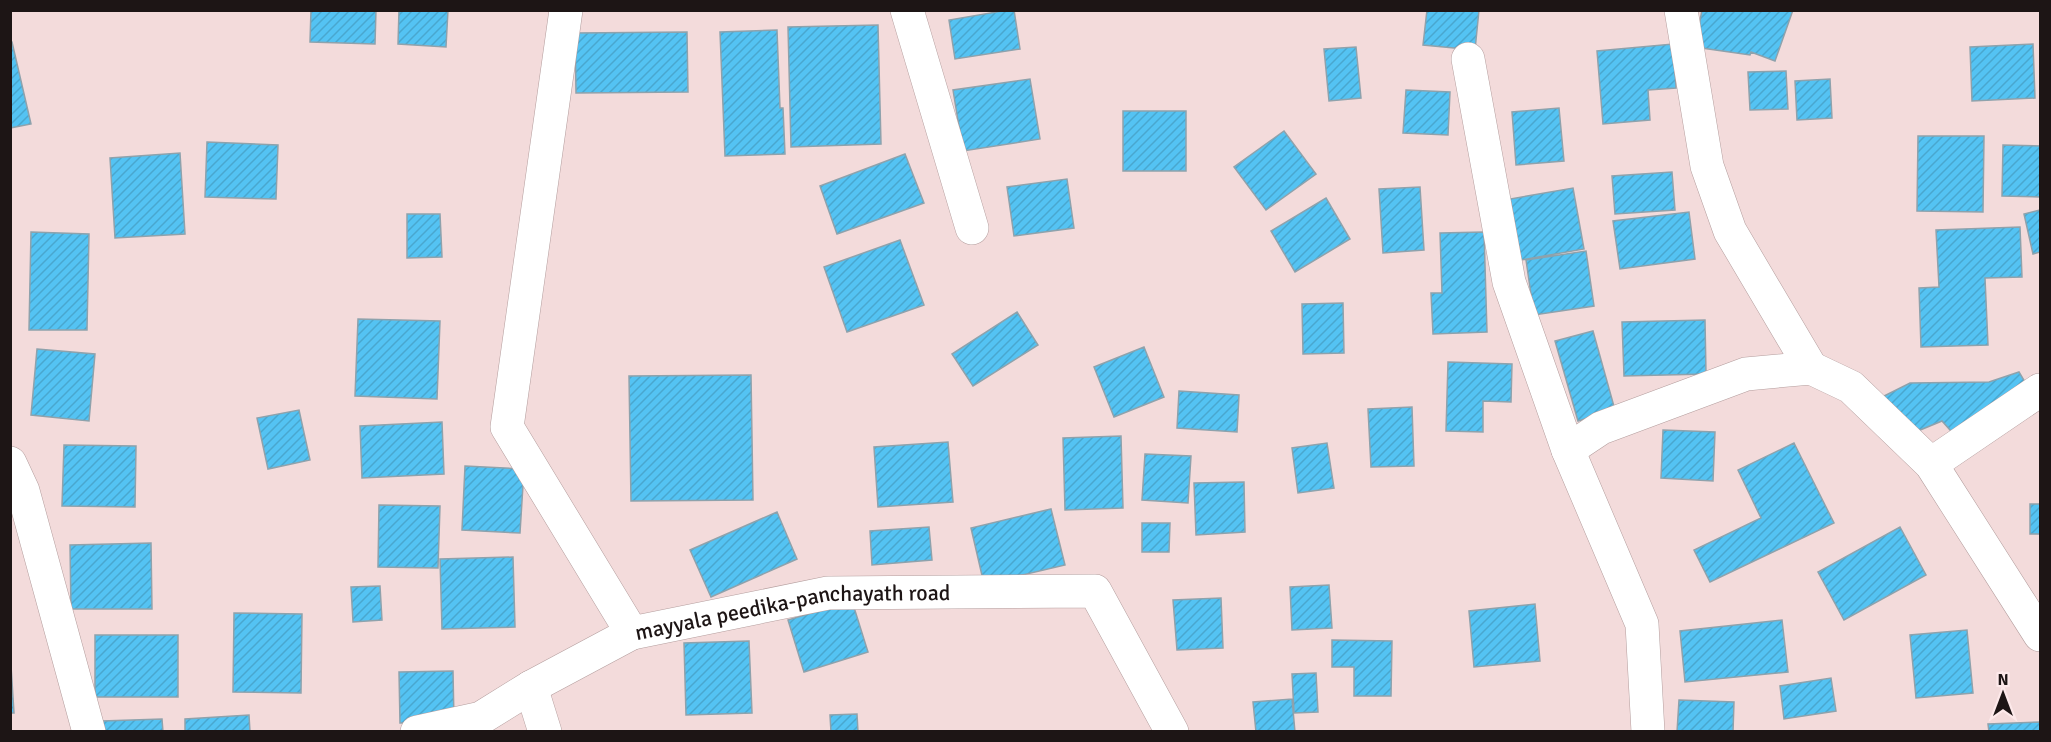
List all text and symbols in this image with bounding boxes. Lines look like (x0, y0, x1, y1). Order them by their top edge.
street label: mayyala peedika-panchayath road (633, 579, 951, 646)
north arrow (1973, 664, 2033, 724)
text: N (1997, 670, 2009, 690)

